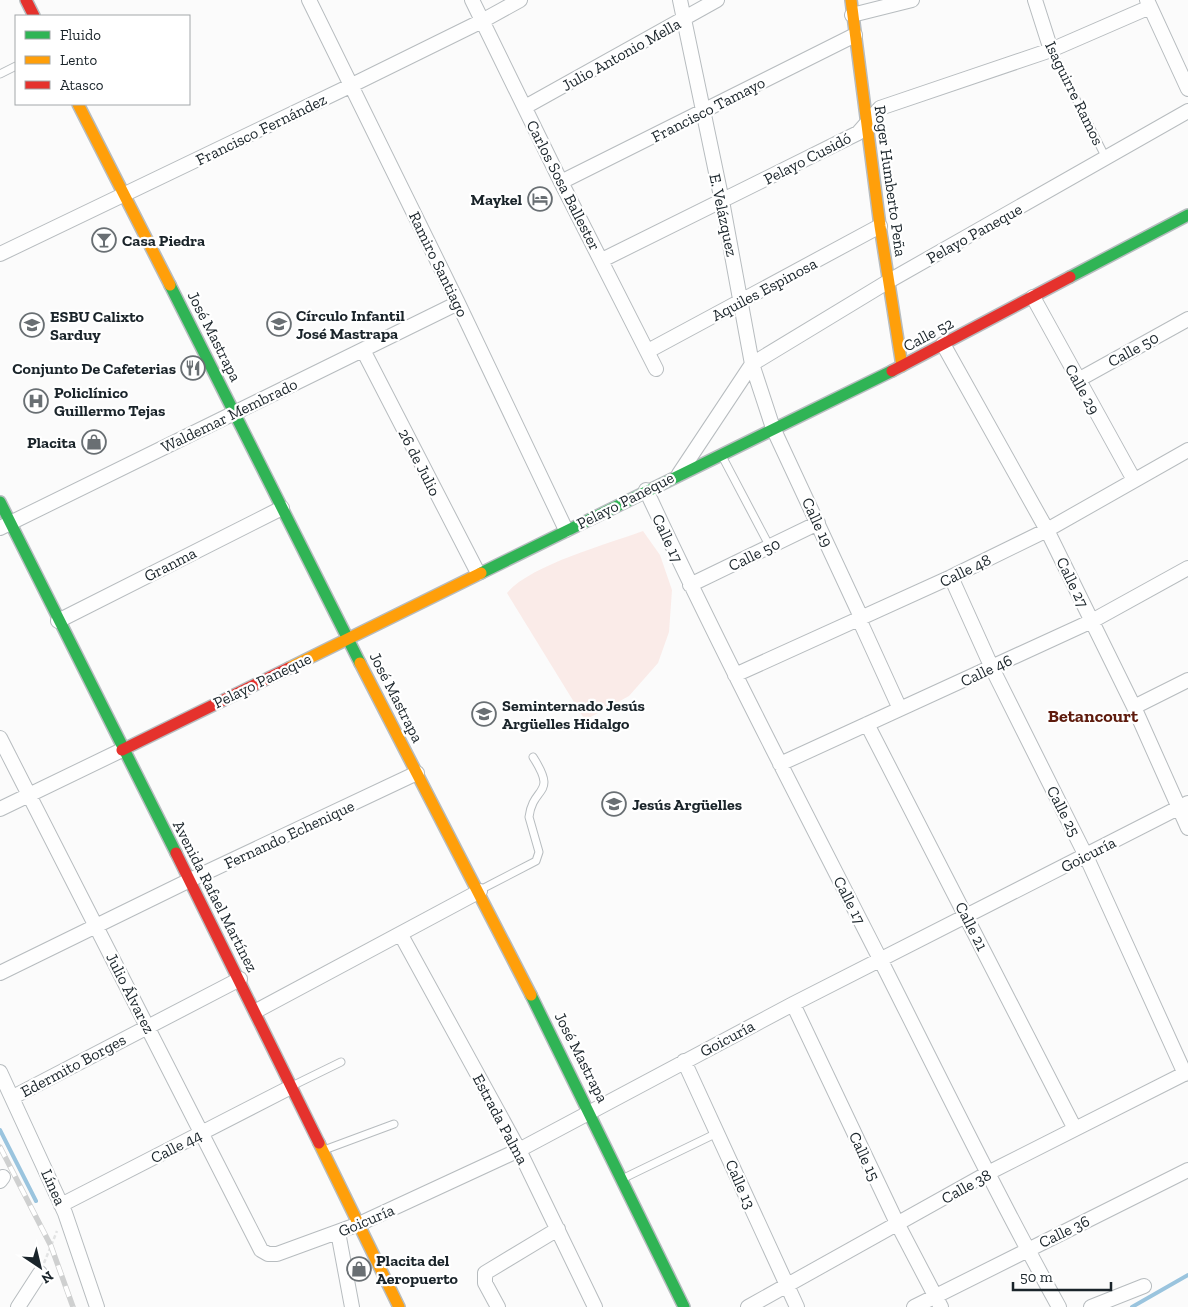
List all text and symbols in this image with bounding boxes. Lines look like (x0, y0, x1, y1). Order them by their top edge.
street label: Julio Antonio Mella (559, 14, 684, 95)
legend (15, 15, 190, 105)
text: Fluido (60, 26, 101, 44)
street label: Isaguirre Ramos (1041, 38, 1108, 148)
text: Lento (60, 51, 97, 69)
street label: Francisco Tamayo (648, 73, 768, 146)
text: Atasco (60, 76, 104, 94)
street label: Francisco Fernández (193, 90, 330, 169)
street label: Roger Humberto Peña (870, 104, 911, 258)
street label: Carlos Sosa Ballester (523, 117, 605, 254)
street label: Pelayo Cusidó (760, 128, 854, 189)
street label: E. Velázquez (705, 172, 742, 258)
hotel icon: Maykel (527, 186, 553, 212)
place label: Maykel (471, 190, 522, 209)
street label: Pelayo Paneque (923, 199, 1025, 268)
street label: Ramiro Santiago (405, 208, 472, 320)
bar icon: Casa Piedra (91, 227, 117, 253)
place label: Casa Piedra (122, 231, 205, 250)
street label: Aquiles Espinosa (708, 254, 820, 325)
street label: José Mastrapa (184, 288, 246, 385)
place label: Círculo Infantil José Mastrapa (296, 306, 405, 343)
place label: ESBU Calixto Sarduy (50, 307, 145, 344)
school or university icon: Círculo Infantil José Mastrapa (266, 311, 292, 337)
school or university icon: ESBU Calixto Sarduy (19, 312, 45, 338)
street label: Calle 52 (900, 313, 957, 356)
street label: Calle 50 (1105, 328, 1162, 371)
restaurant icon: Conjunto De Cafeterias (180, 355, 206, 381)
place label: Conjunto De Cafeterias (12, 359, 176, 378)
street label: Calle 29 (1061, 361, 1104, 418)
street label: Waldemar Membrado (158, 374, 300, 457)
place label: Policlínico Guillermo Tejas (54, 383, 165, 420)
hospital icon: Policlínico Guillermo Tejas (23, 388, 49, 414)
street label: 26 de Julio (395, 425, 445, 499)
shop icon: Placita (81, 429, 107, 455)
place label: Placita (27, 433, 76, 452)
street label: Pelayo Paneque (574, 468, 677, 533)
street label: Calle 19 (798, 494, 837, 550)
street label: Calle 17 (648, 511, 687, 566)
street label: Calle 50 (725, 534, 783, 575)
street label: Granma (141, 543, 200, 586)
street label: Calle 48 (936, 550, 994, 591)
street label: Calle 27 (1052, 554, 1093, 611)
street label: Pelayo Paneque (210, 649, 314, 712)
street label: José Mastrapa (366, 649, 428, 746)
street label: Calle 46 (957, 650, 1015, 691)
place label: Seminternado Jesús Argüelles Hidalgo (502, 696, 645, 733)
school or university icon: Seminternado Jesús Argüelles Hidalgo (471, 701, 497, 727)
district label: Betancourt (1048, 705, 1139, 727)
street label: Calle 25 (1043, 783, 1084, 840)
school or university icon: Jesús Argüelles (601, 791, 627, 817)
place label: Jesús Argüelles (632, 795, 742, 814)
street label: Fernando Echenique (221, 796, 357, 873)
street label: Avenida Rafael Martínez (169, 817, 262, 975)
street label: Goicuría (1058, 832, 1119, 876)
street label: Calle 17 (829, 873, 870, 928)
street label: Calle 21 (951, 899, 992, 954)
street label: Julio Álvarez (102, 950, 159, 1037)
street label: José Mastrapa (551, 1009, 613, 1106)
street label: Goicuría (697, 1016, 758, 1061)
street label: Edermito Borges (17, 1030, 129, 1101)
street label: Estrada Palma (469, 1071, 532, 1168)
street label: Calle 44 (147, 1125, 205, 1167)
street label: Calle 15 (845, 1129, 884, 1184)
street label: Calle 13 (721, 1157, 760, 1212)
street label: Calle 38 (938, 1165, 995, 1208)
street label: Línea (37, 1166, 70, 1208)
street label: Goicuría (335, 1200, 397, 1241)
street label: Calle 36 (1036, 1211, 1093, 1252)
north arrow (15, 1242, 65, 1292)
place label: Placita del Aeropuerto (376, 1251, 459, 1288)
shop icon: Placita del Aeropuerto (346, 1256, 372, 1282)
scale bar (1013, 1260, 1110, 1292)
text: N (38, 1267, 56, 1287)
text: 50 m (1020, 1268, 1053, 1286)

